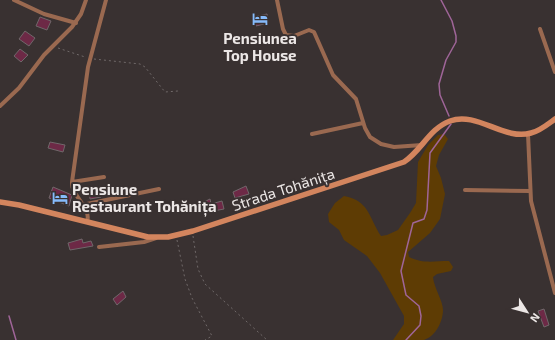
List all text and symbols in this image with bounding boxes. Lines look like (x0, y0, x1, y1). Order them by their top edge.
hotel icon: Pensiunea Top House (251, 10, 269, 28)
place label: Pensiunea Top House (223, 29, 297, 64)
street label: Strada Tohănița (229, 164, 337, 216)
place label: Pensiune Restaurant Tohănița (72, 180, 216, 217)
hotel icon: Pensiune Restaurant Tohănița (51, 189, 69, 207)
north arrow (507, 292, 547, 332)
text: N (528, 311, 543, 325)

